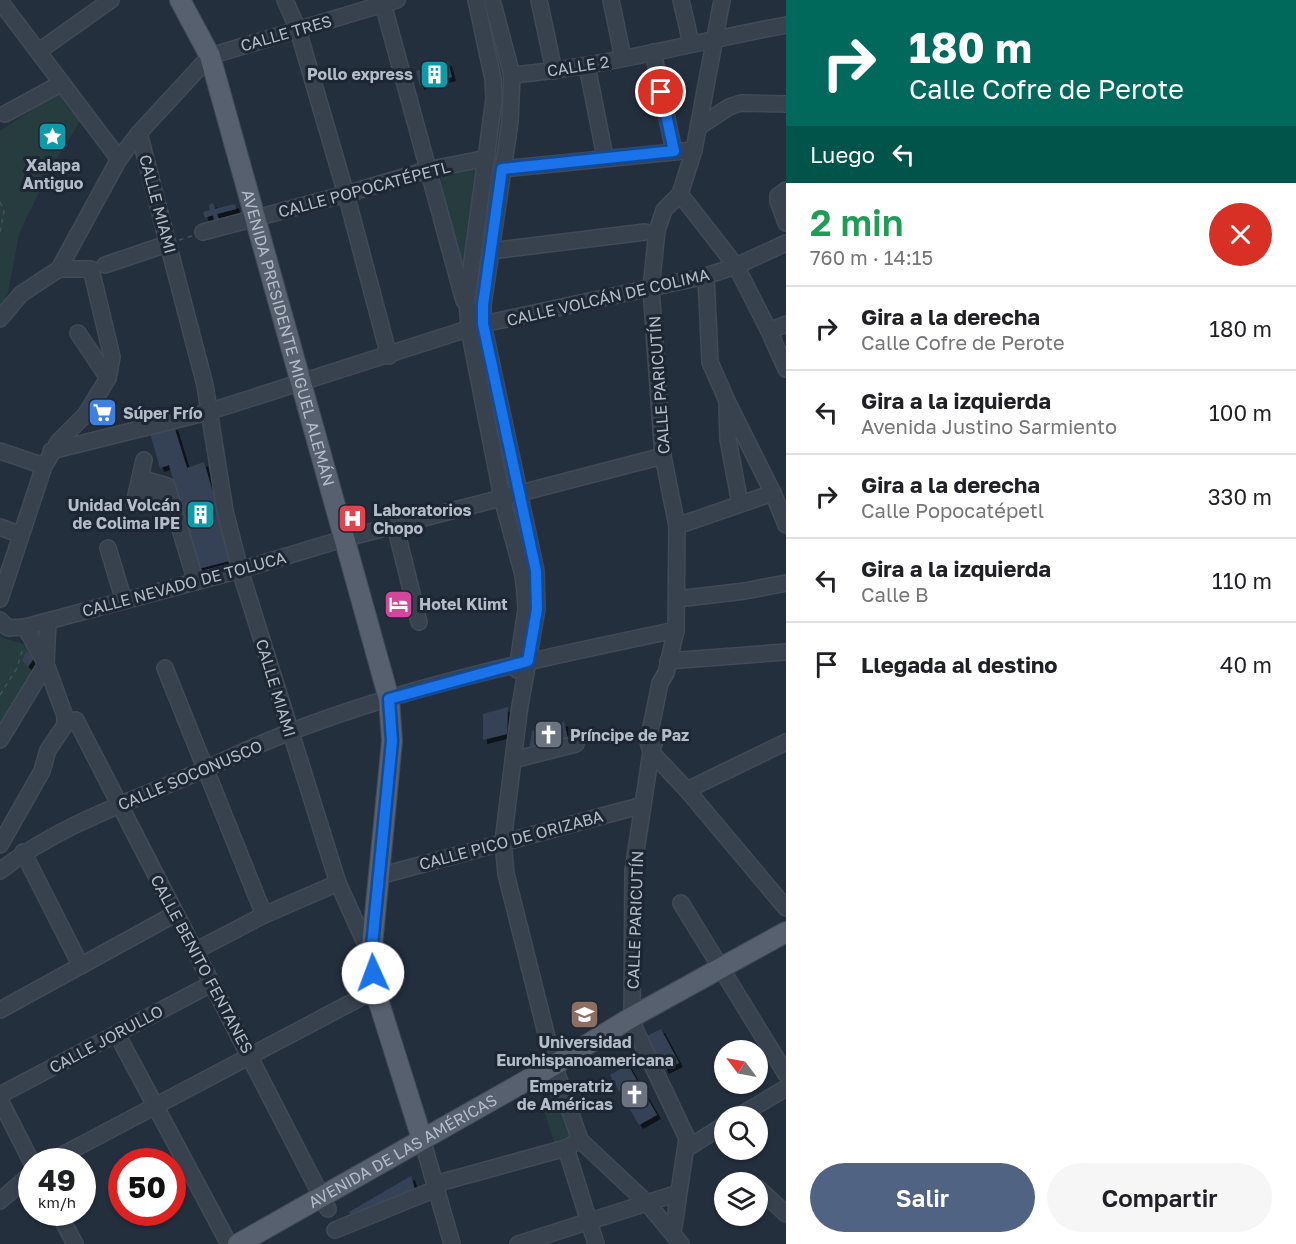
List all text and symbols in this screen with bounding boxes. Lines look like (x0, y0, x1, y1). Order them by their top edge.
street label: CALLE TRES (238, 10, 334, 56)
text: 180 m (909, 22, 1032, 72)
icon: right (810, 24, 888, 102)
street label: CALLE 2 (546, 51, 610, 81)
building icon: Pollo express (418, 58, 450, 90)
place label: Pollo express (307, 64, 413, 84)
pin (635, 66, 686, 117)
text: Calle Cofre de Perote (909, 73, 1184, 105)
icon: arrive (644, 75, 677, 108)
place icon: Xalapa Antiguo (37, 121, 69, 153)
icon: left (887, 138, 920, 171)
text: Luego (810, 141, 875, 168)
street label: CALLE MIAMI (135, 152, 181, 256)
place label: Xalapa Antiguo (23, 155, 84, 193)
street label: CALLE POPOCATÉPETL (276, 156, 452, 222)
street label: AVENIDA PRESIDENTE MIGUEL ALEMÁN (238, 187, 339, 488)
text: 2 min (810, 201, 904, 244)
button: close (1209, 203, 1272, 266)
text: 760 m · 14:15 (810, 245, 933, 269)
street label: CALLE VOLCÁN DE COLIMA (505, 264, 712, 330)
text: Gira a la derecha (861, 303, 1040, 330)
icon: right (810, 312, 843, 345)
street label: CALLE PARICUTÍN (644, 315, 674, 455)
text: 180 m (1209, 315, 1272, 342)
text: Calle Cofre de Perote (861, 330, 1065, 354)
text: Gira a la izquierda (861, 387, 1051, 414)
icon: left (810, 396, 843, 429)
supermarket icon: Súper Frío (86, 397, 118, 429)
text: 100 m (1209, 399, 1272, 426)
place label: Súper Frío (123, 403, 203, 423)
text: Avenida Justino Sarmiento (861, 414, 1117, 438)
text: Gira a la derecha (861, 471, 1040, 498)
icon: right (810, 480, 843, 513)
text: 330 m (1208, 483, 1272, 510)
place label: Unidad Volcán de Colima IPE (68, 495, 180, 533)
building icon: Unidad Volcán de Colima IPE (185, 498, 217, 530)
text: Calle Popocatépetl (861, 498, 1044, 522)
place label: Laboratorios Chopo (373, 500, 472, 538)
hospital icon: Laboratorios Chopo (336, 503, 368, 535)
street label: CALLE NEVADO DE TOLUCA (80, 547, 288, 621)
text: Gira a la izquierda (861, 555, 1051, 582)
icon: left (810, 564, 843, 597)
text: 110 m (1212, 567, 1272, 594)
text: Calle B (861, 582, 929, 606)
hotel icon: Hotel Klimt (382, 588, 414, 620)
place label: Hotel Klimt (419, 594, 508, 614)
street label: CALLE MIAMI (252, 637, 300, 739)
icon: arrive (810, 648, 843, 681)
text: Llegada al destino (861, 651, 1058, 678)
text: 40 m (1220, 651, 1272, 678)
church icon: Príncipe de Paz (533, 719, 565, 751)
place label: Príncipe de Paz (570, 725, 689, 745)
street label: CALLE SOCONUSCO (115, 736, 265, 814)
street label: CALLE PICO DE ORIZABA (417, 806, 605, 874)
street label: CALLE PARICUTÍN (623, 850, 647, 990)
street label: CALLE BENITO FENTANES (146, 871, 258, 1057)
position arrow (341, 941, 405, 1005)
school or university icon: Universidad Eurohispanoamericana (569, 998, 601, 1030)
street label: CALLE JORULLO (46, 1001, 166, 1077)
place label: Universidad Eurohispanoamericana (496, 1032, 674, 1070)
north arrow (714, 1040, 768, 1094)
map controls (714, 1040, 768, 1226)
place label: Emperatriz de Américas (517, 1076, 613, 1114)
church icon: Emperatriz de Américas (618, 1079, 650, 1111)
street label: AVENIDA DE LAS AMÉRICAS (305, 1090, 500, 1212)
button: search (714, 1106, 768, 1160)
speed limit sign: 50 (108, 1148, 186, 1226)
text: 49 (38, 1162, 76, 1198)
button: Salir (810, 1163, 1035, 1232)
button: Compartir (1047, 1163, 1272, 1232)
button: layers (714, 1172, 768, 1226)
text: km/h (38, 1193, 76, 1211)

